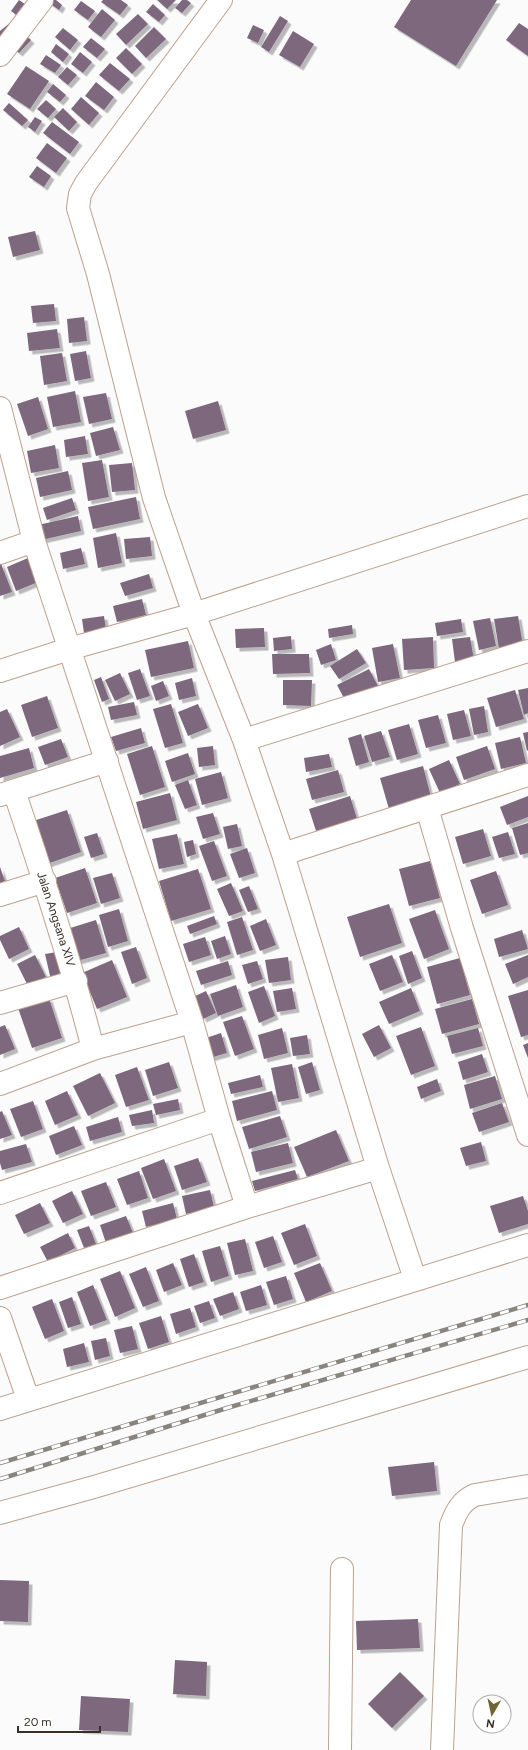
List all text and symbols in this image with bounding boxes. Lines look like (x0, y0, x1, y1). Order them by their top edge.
street label: Jalan Angsana XIV (34, 870, 78, 969)
north arrow (472, 1694, 512, 1734)
scale bar (18, 1708, 100, 1734)
text: 20 m (24, 1715, 52, 1729)
text: N (485, 1716, 496, 1730)

